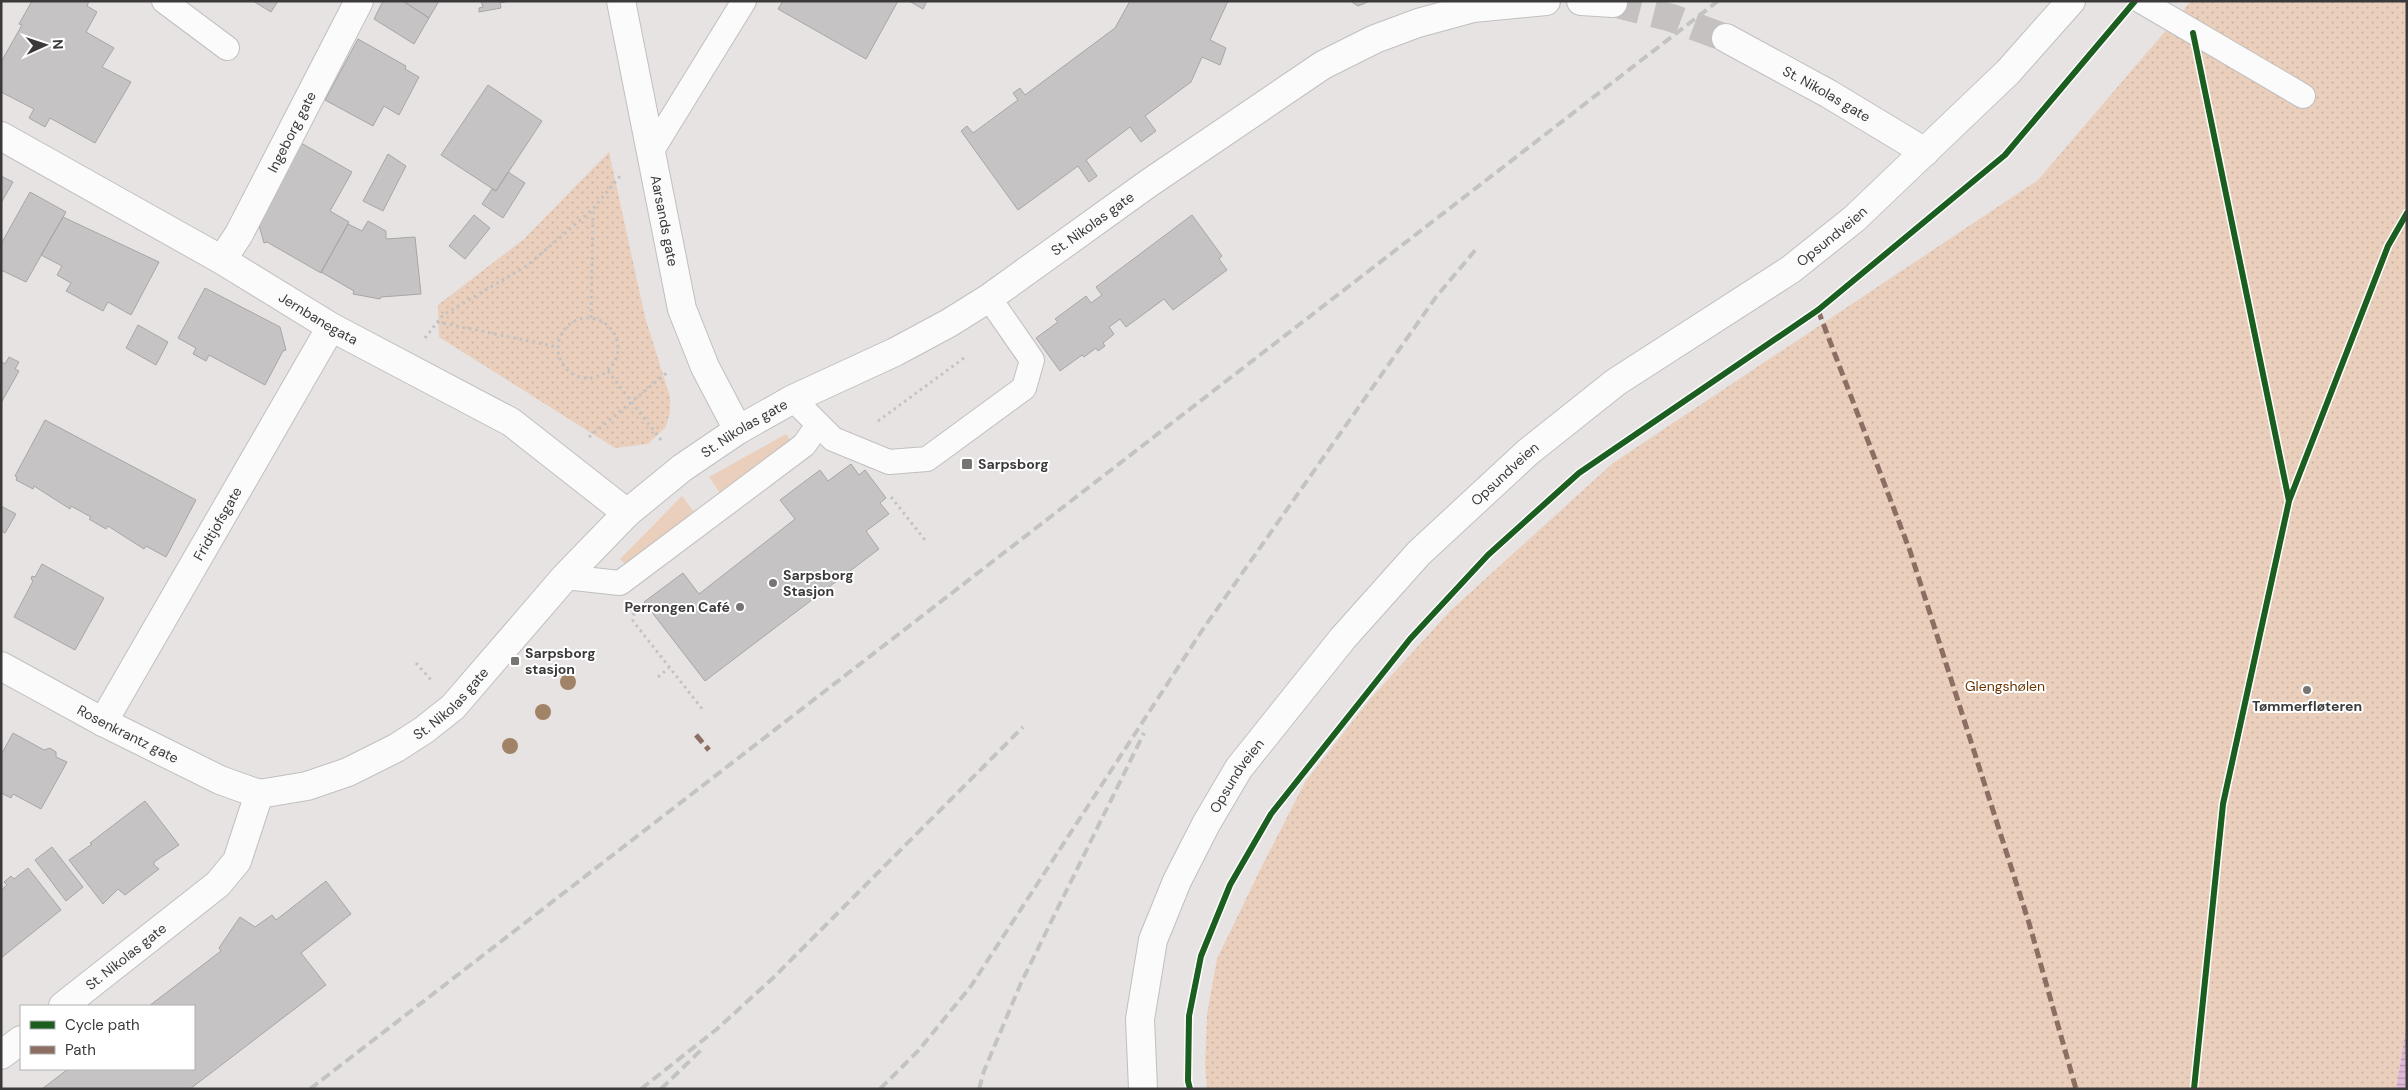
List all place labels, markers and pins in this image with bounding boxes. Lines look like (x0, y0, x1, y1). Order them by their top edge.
place label: Sarpsborg (978, 455, 1049, 473)
marker: Sarpsborg (960, 457, 974, 471)
place label: Sarpsborg Stasjon (783, 566, 854, 600)
marker: Sarpsborg Stasjon (767, 577, 779, 589)
place label: Perrongen Café (625, 598, 730, 616)
marker: Perrongen Café (734, 601, 746, 613)
place label: Sarpsborg stasjon (525, 644, 596, 678)
marker: Sarpsborg stasjon (509, 655, 521, 667)
marker: Tømmerfløteren (2301, 684, 2313, 696)
place label: Tømmerfløteren (2252, 697, 2362, 715)

